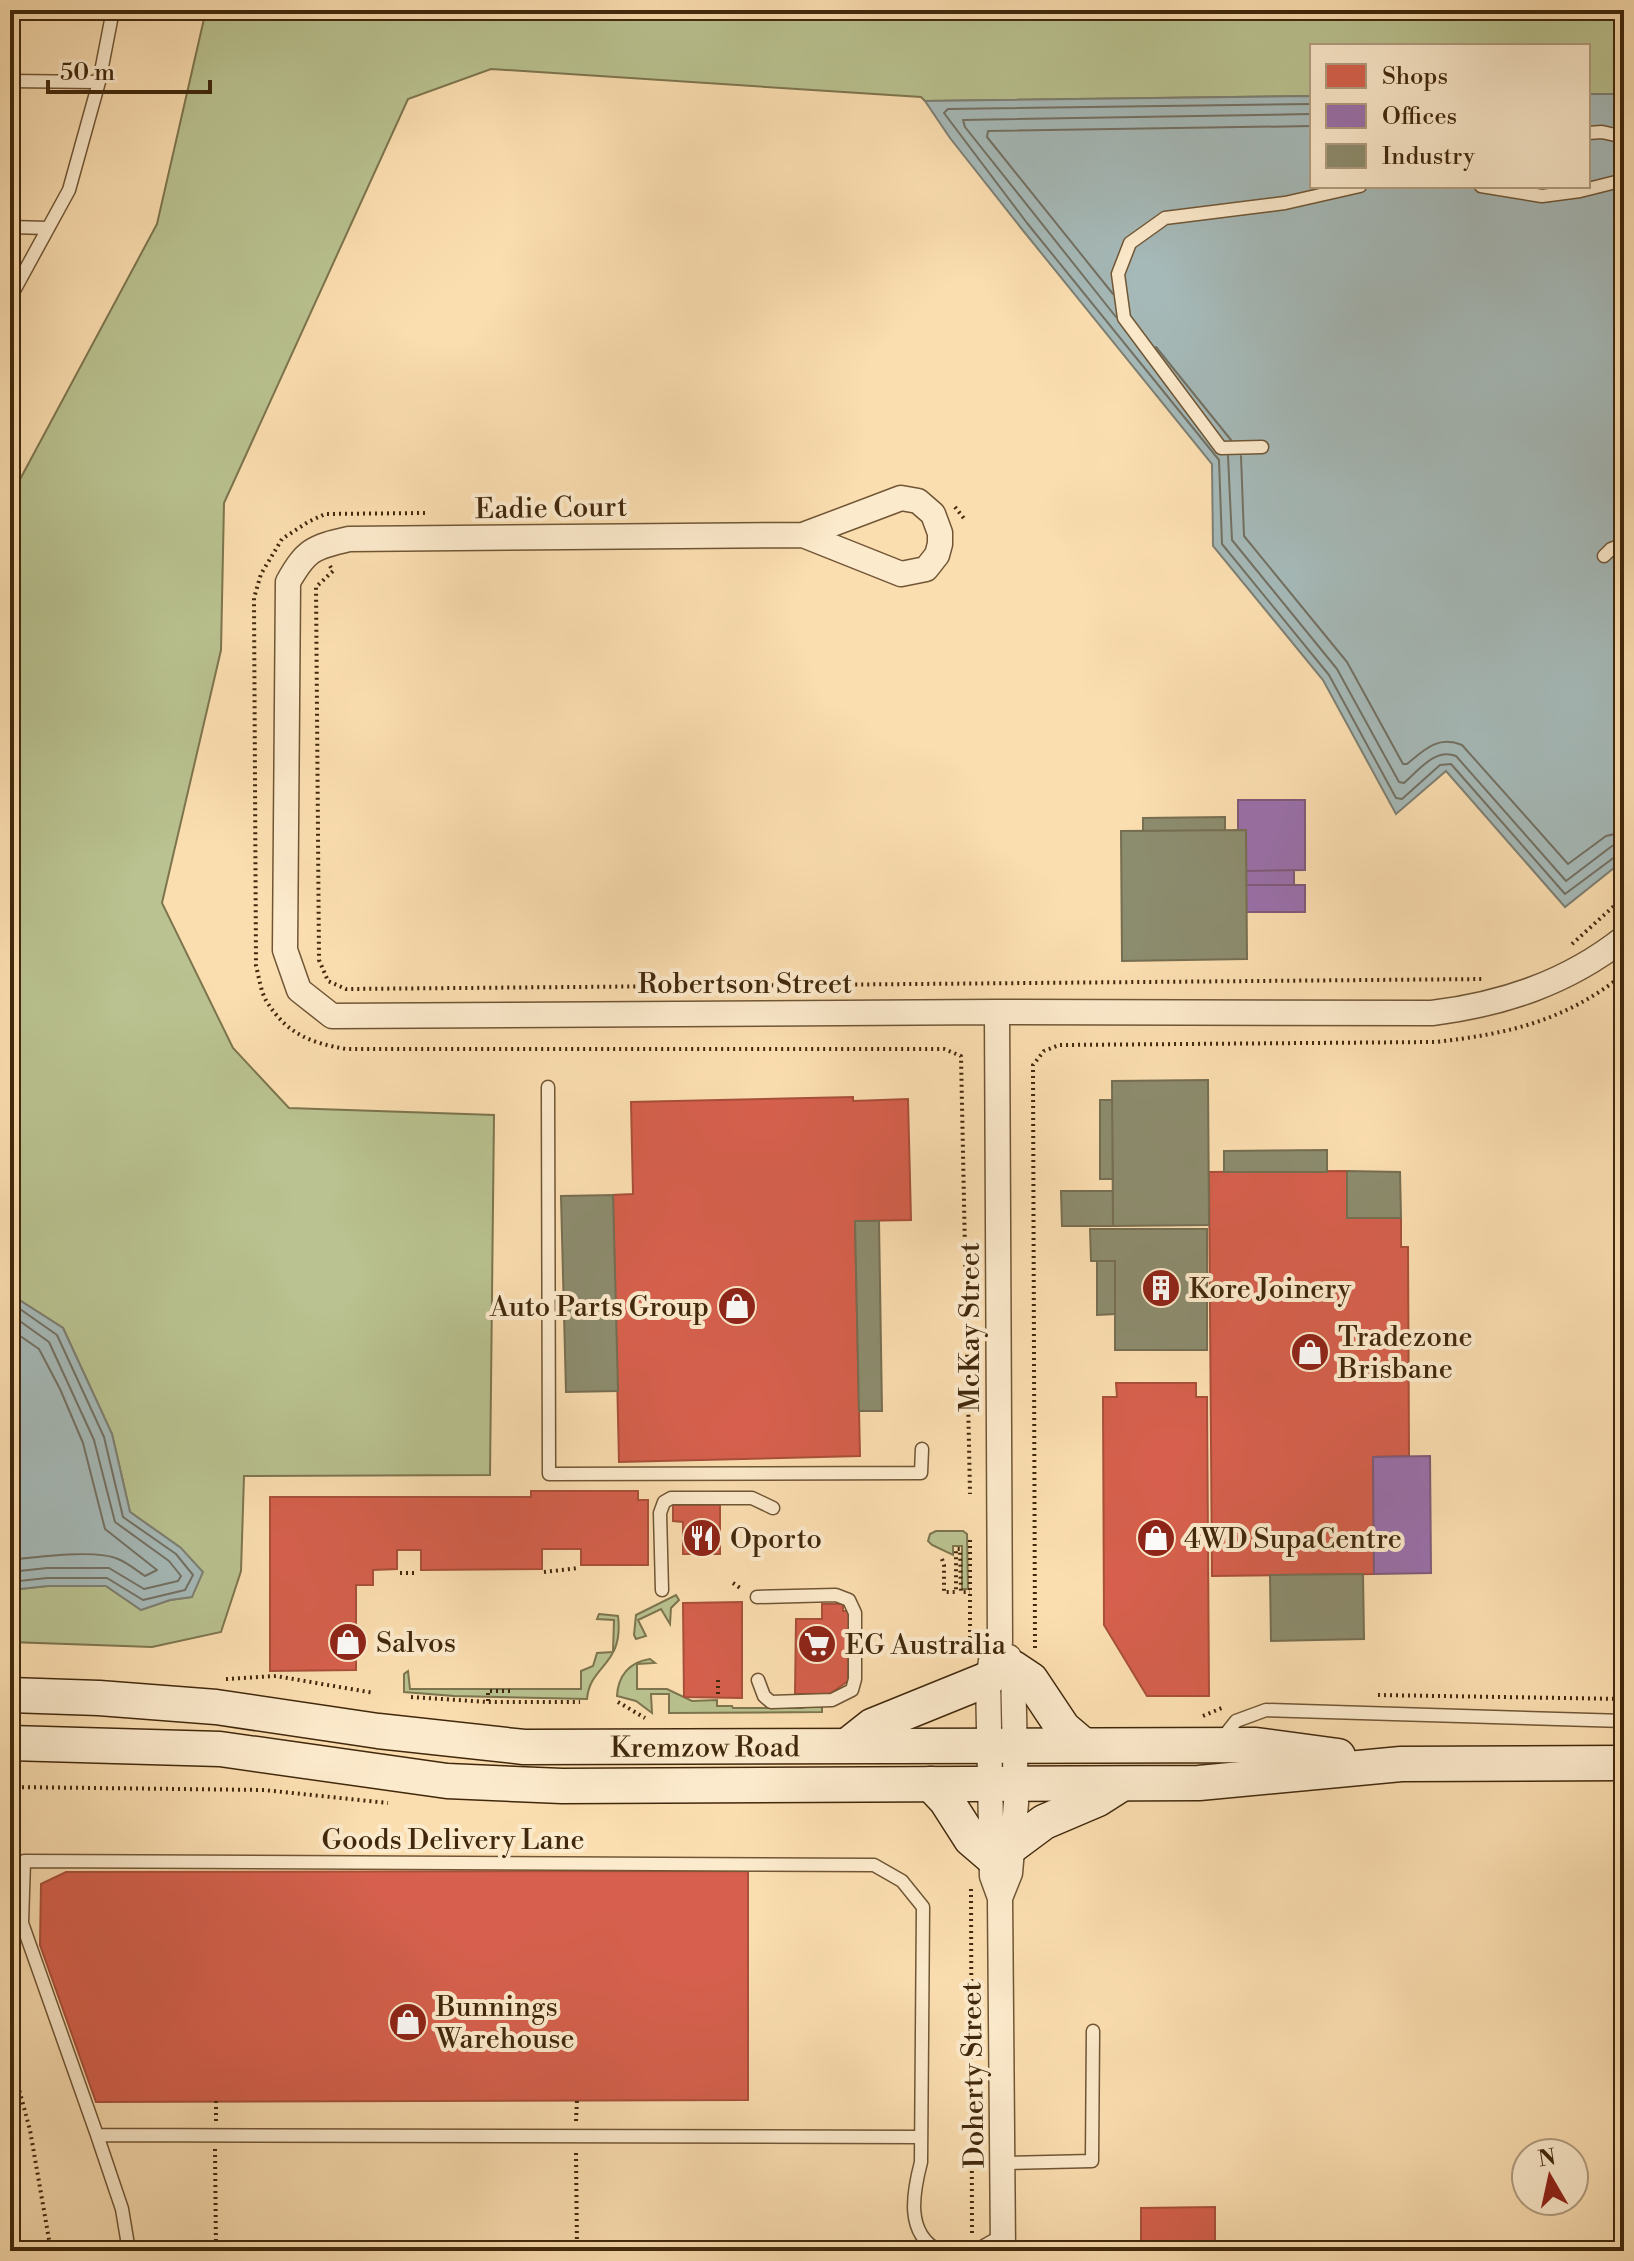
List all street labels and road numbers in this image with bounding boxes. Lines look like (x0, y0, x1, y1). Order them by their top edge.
street label: Eadie Court (475, 490, 628, 527)
street label: Robertson Street (638, 967, 852, 1002)
street label: McKay Street (953, 1242, 988, 1412)
street label: Kremzow Road (610, 1730, 800, 1766)
street label: Goods Delivery Lane (321, 1823, 585, 1858)
street label: Doherty Street (954, 1981, 993, 2169)

